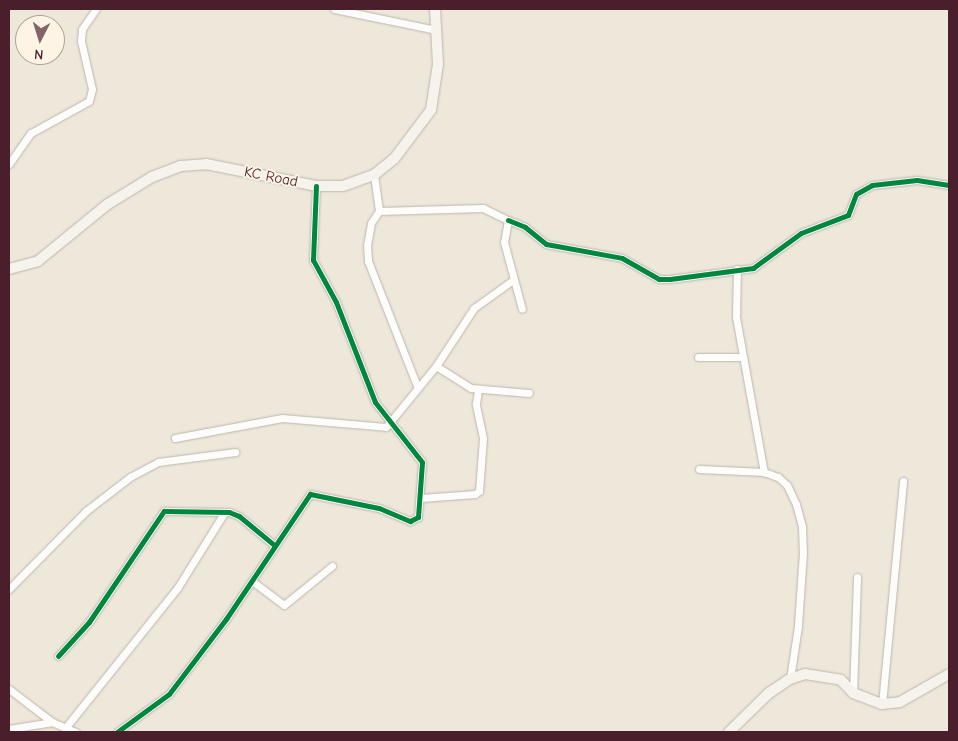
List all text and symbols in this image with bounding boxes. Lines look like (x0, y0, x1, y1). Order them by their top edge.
north arrow (15, 15, 65, 65)
text: N (33, 46, 44, 63)
street label: KC Road (243, 163, 299, 191)

